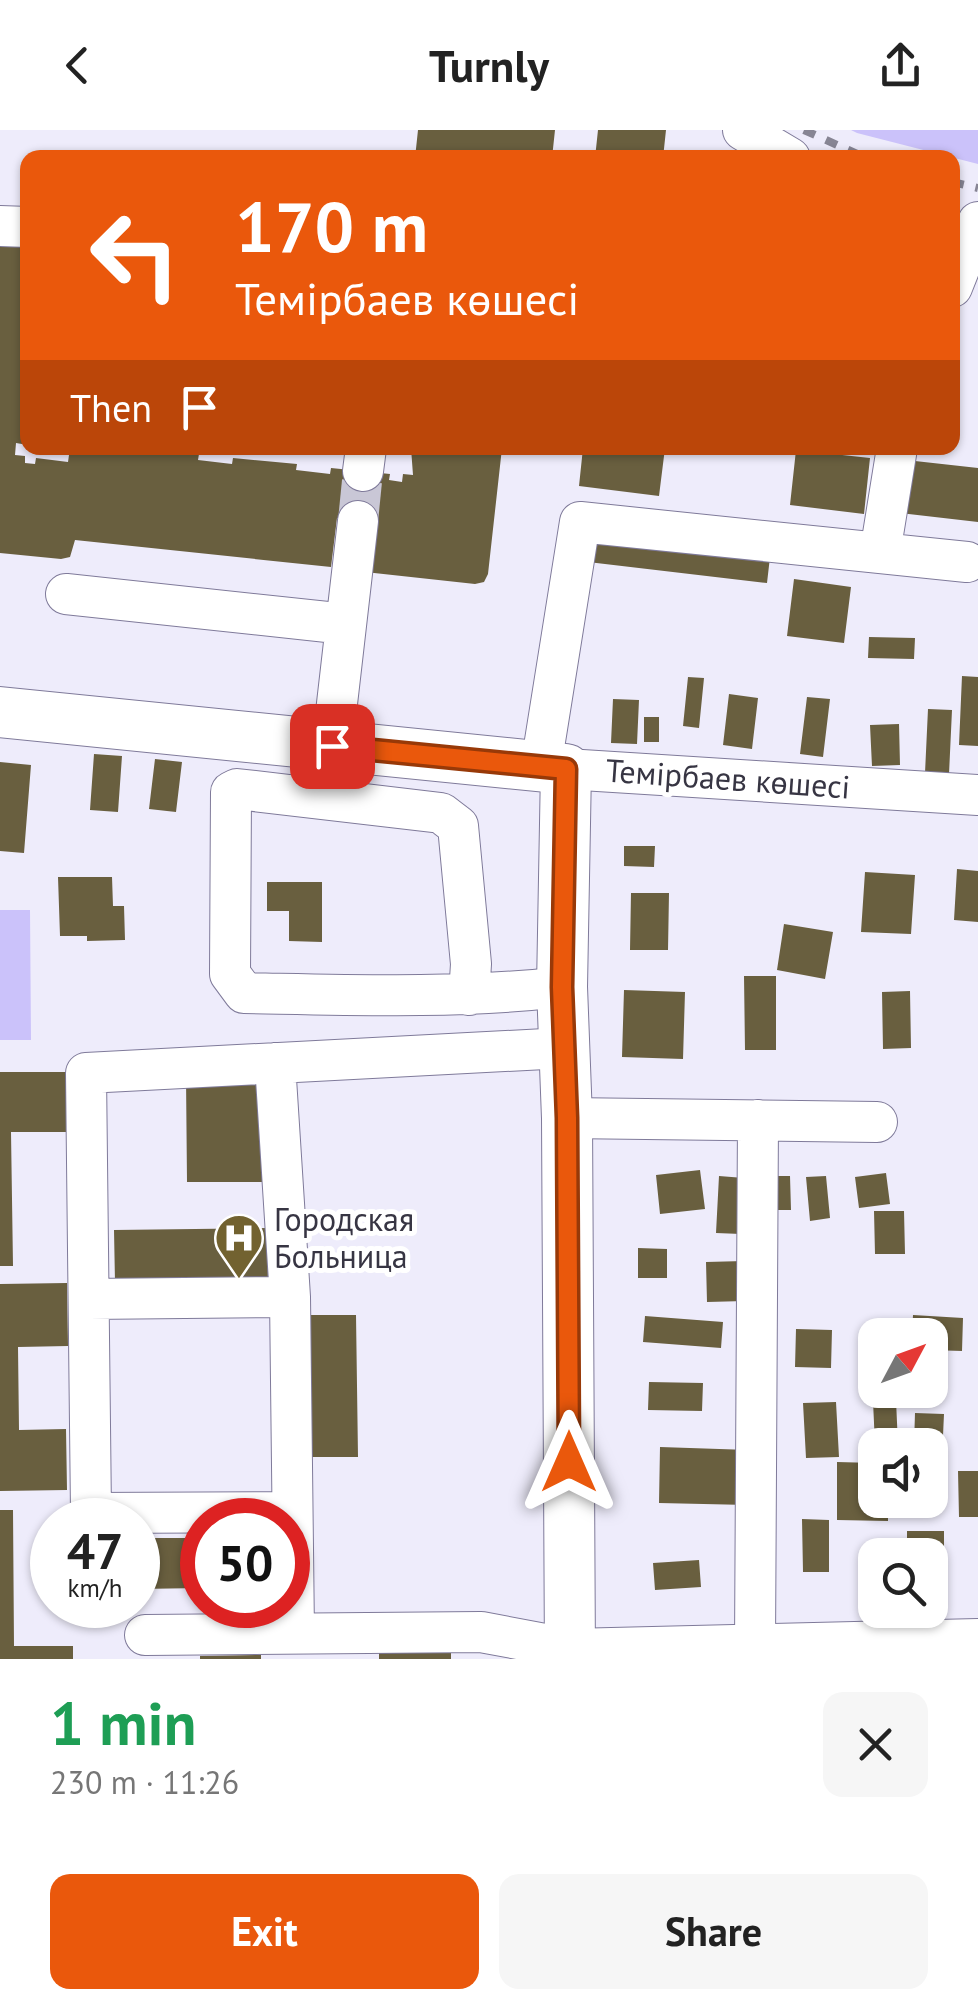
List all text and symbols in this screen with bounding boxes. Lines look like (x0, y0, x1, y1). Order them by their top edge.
text: Turnly (429, 36, 549, 94)
icon: back (50, 38, 105, 93)
icon: share (873, 38, 928, 93)
text: 170 m (235, 181, 428, 271)
icon: left (70, 190, 200, 320)
text: Темірбаев көшесі (235, 269, 579, 327)
icon: arrive (172, 380, 227, 435)
text: Then (70, 383, 152, 432)
pin (290, 704, 375, 789)
icon: arrive (305, 719, 360, 774)
street label: Темірбаев көшесі (604, 749, 852, 807)
place label: Городская Больница (274, 1198, 414, 1277)
hospital icon: Городская Больница (213, 1212, 265, 1280)
north arrow (858, 1318, 948, 1408)
map controls (858, 1318, 948, 1628)
position arrow (517, 1410, 621, 1514)
button: sound (858, 1428, 948, 1518)
speed limit sign: 50 (180, 1498, 310, 1628)
text: 47 (67, 1518, 123, 1583)
button: search (858, 1538, 948, 1628)
text: km/h (68, 1572, 122, 1604)
text: 1 min (50, 1684, 196, 1762)
button: close (823, 1692, 928, 1797)
text: 230 m · 11:26 (50, 1761, 239, 1803)
button: Exit (50, 1874, 479, 1989)
button: Share (499, 1874, 928, 1989)

